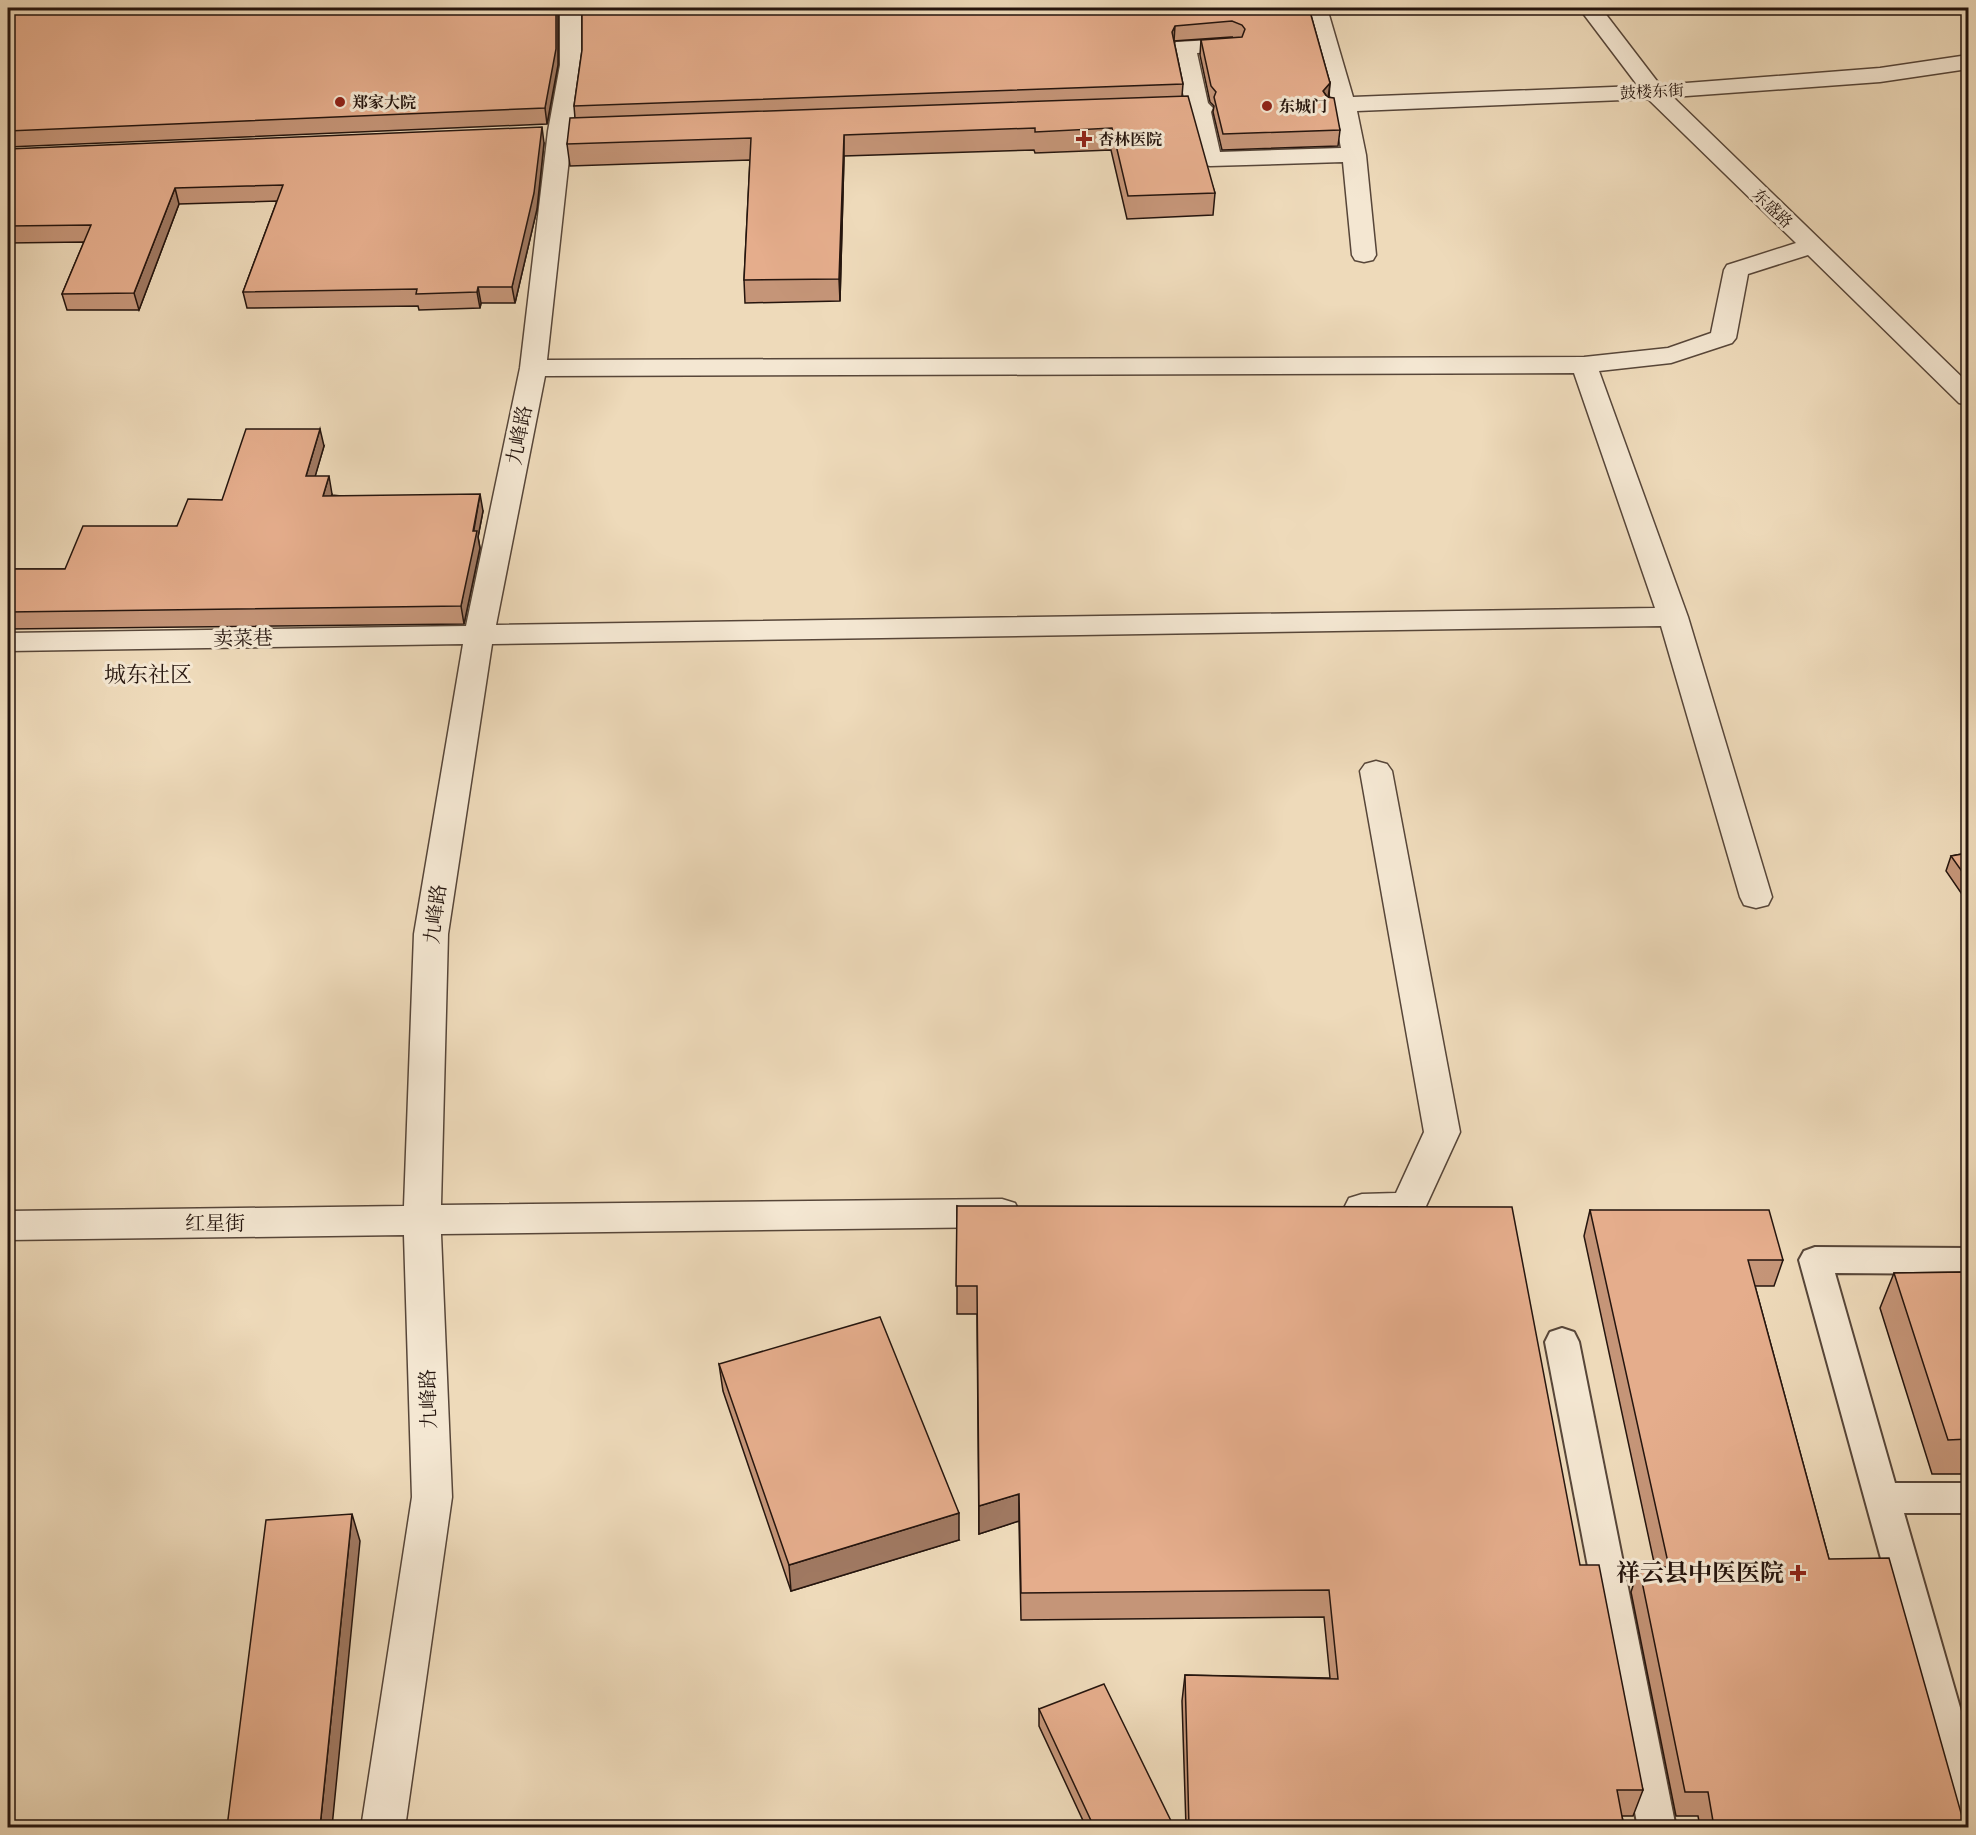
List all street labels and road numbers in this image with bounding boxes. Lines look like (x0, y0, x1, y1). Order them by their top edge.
street label: 鼓楼东街 (1620, 79, 1685, 105)
street label: 东盛路 (1747, 184, 1797, 233)
street label: 九峰路 (501, 403, 538, 467)
street label: 卖菜巷 (213, 624, 273, 653)
street label: 九峰路 (418, 883, 453, 945)
street label: 红星街 (185, 1210, 245, 1237)
street label: 九峰路 (414, 1369, 443, 1429)

